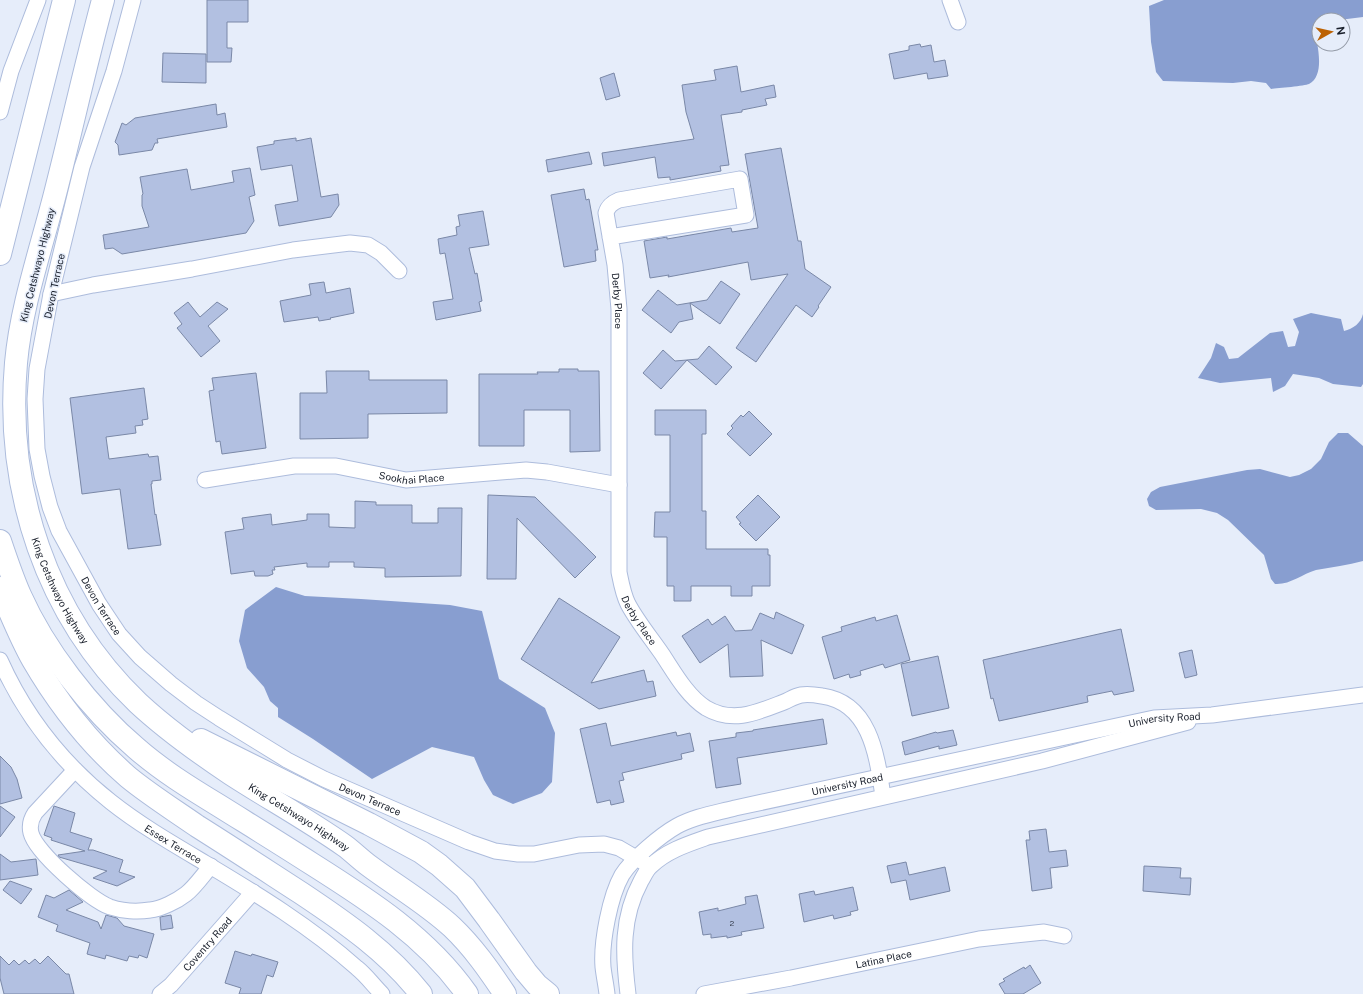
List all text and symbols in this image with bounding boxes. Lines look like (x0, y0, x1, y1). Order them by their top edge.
north arrow (1311, 12, 1351, 52)
text: N (1334, 26, 1347, 36)
street label: King Cetshwayo Highway (17, 206, 57, 323)
street label: Devon Terrace (41, 252, 67, 320)
street label: Derby Place (610, 272, 625, 329)
street label: Sookhai Place (378, 469, 445, 486)
street label: King Cetshwayo Highway (29, 536, 92, 647)
street label: Devon Terrace (79, 574, 124, 638)
street label: Derby Place (619, 594, 660, 647)
street label: University Road (1127, 710, 1201, 729)
street label: University Road (810, 770, 884, 797)
street label: Devon Terrace (337, 780, 403, 818)
street label: King Cetshwayo Highway (246, 781, 353, 854)
street label: Essex Terrace (142, 822, 204, 866)
street label: Coventry Road (180, 914, 234, 973)
house number: 2 (730, 918, 735, 928)
street label: Latina Place (854, 947, 913, 970)

